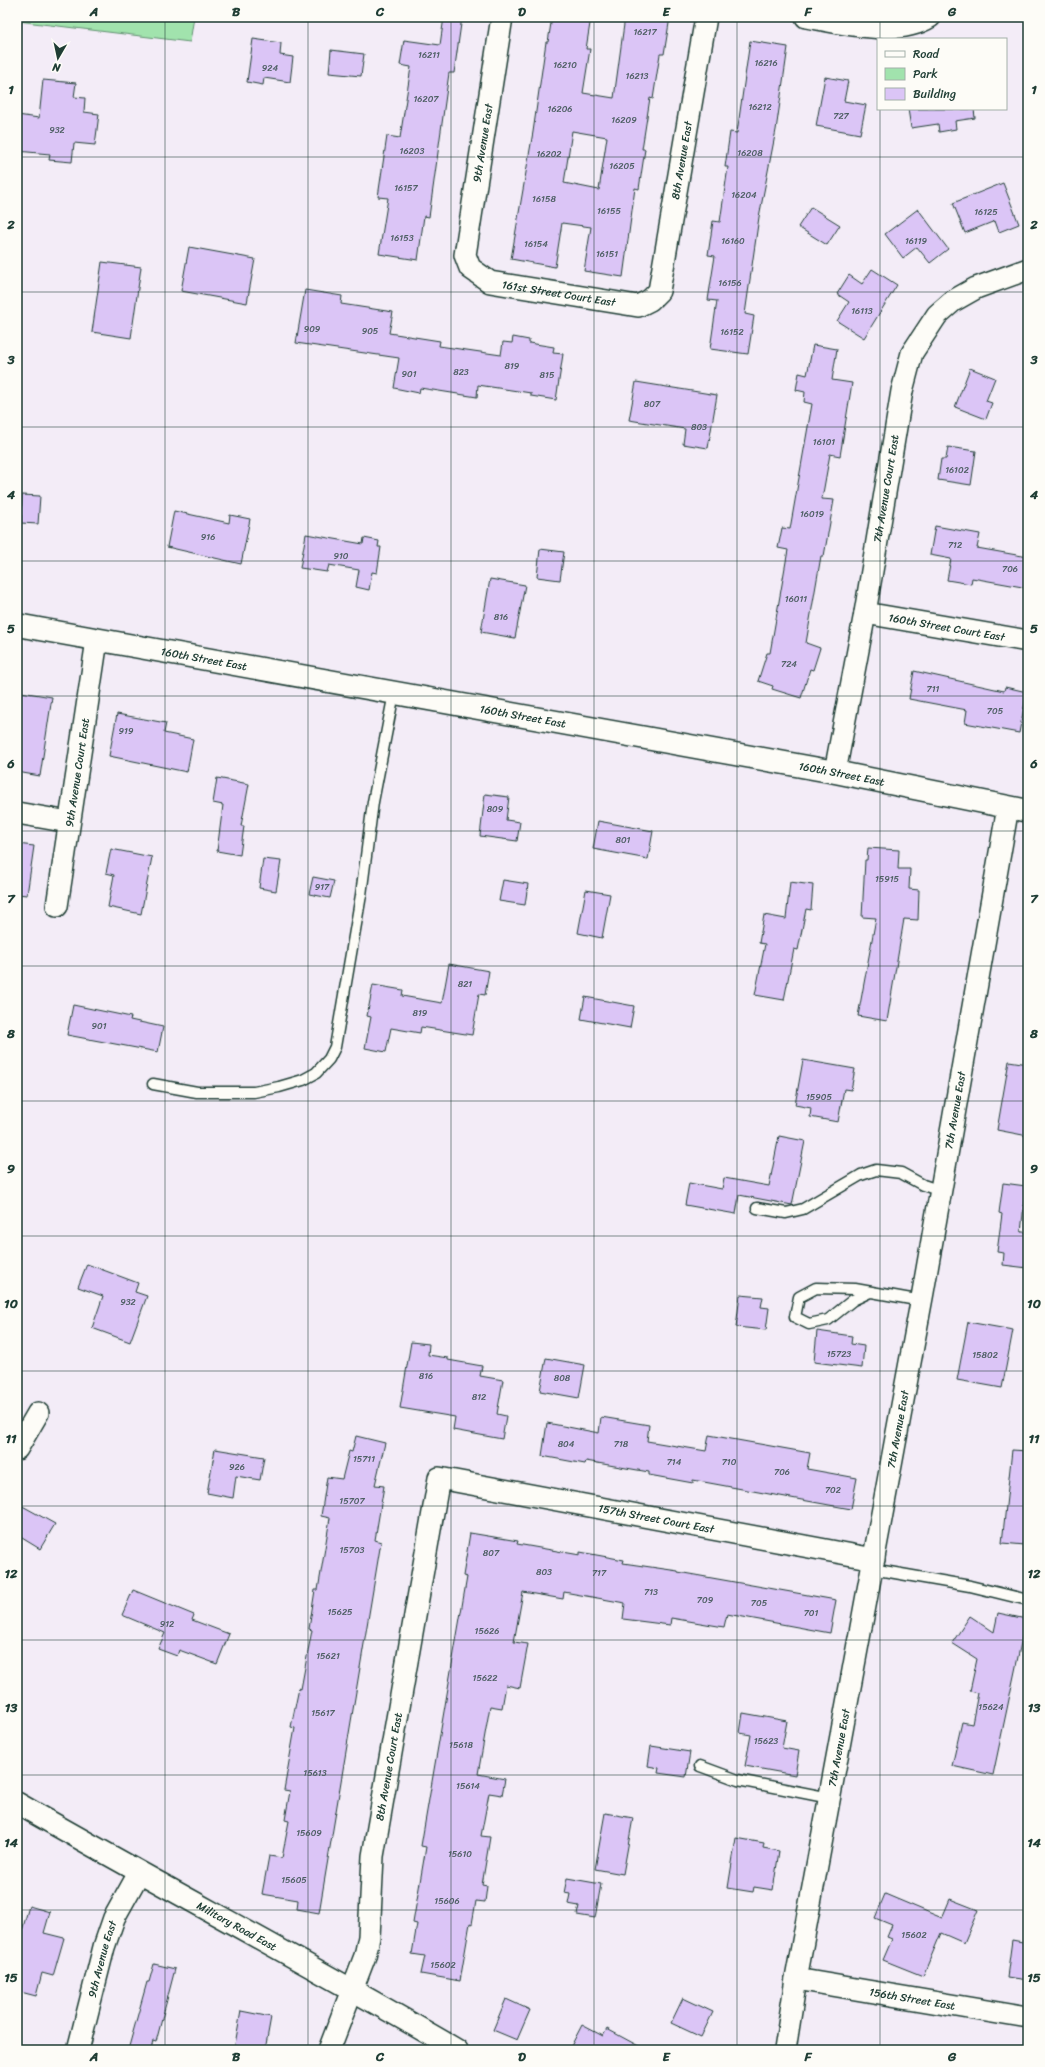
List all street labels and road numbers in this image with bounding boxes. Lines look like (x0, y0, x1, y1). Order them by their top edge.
street label: 9th Avenue East (467, 102, 499, 184)
street label: 8th Avenue East (665, 119, 698, 201)
street label: 161st Street Court East (501, 275, 618, 312)
street label: 7th Avenue Court East (867, 433, 904, 544)
street label: 160th Street Court East (887, 608, 1007, 646)
street label: 160th Street East (159, 642, 249, 676)
street label: 160th Street East (478, 699, 568, 733)
street label: 9th Avenue Court East (60, 717, 95, 828)
street label: 160th Street East (797, 756, 887, 791)
street label: 7th Avenue East (939, 1069, 971, 1151)
street label: 7th Avenue East (881, 1388, 914, 1470)
street label: 157th Street Court East (597, 1498, 716, 1539)
street label: 7th Avenue East (822, 1707, 855, 1788)
street label: 8th Avenue Court East (370, 1711, 407, 1822)
street label: Military Road East (193, 1896, 281, 1956)
street label: 9th Avenue East (82, 1917, 122, 2000)
street label: 156th Street East (868, 1982, 957, 2015)

